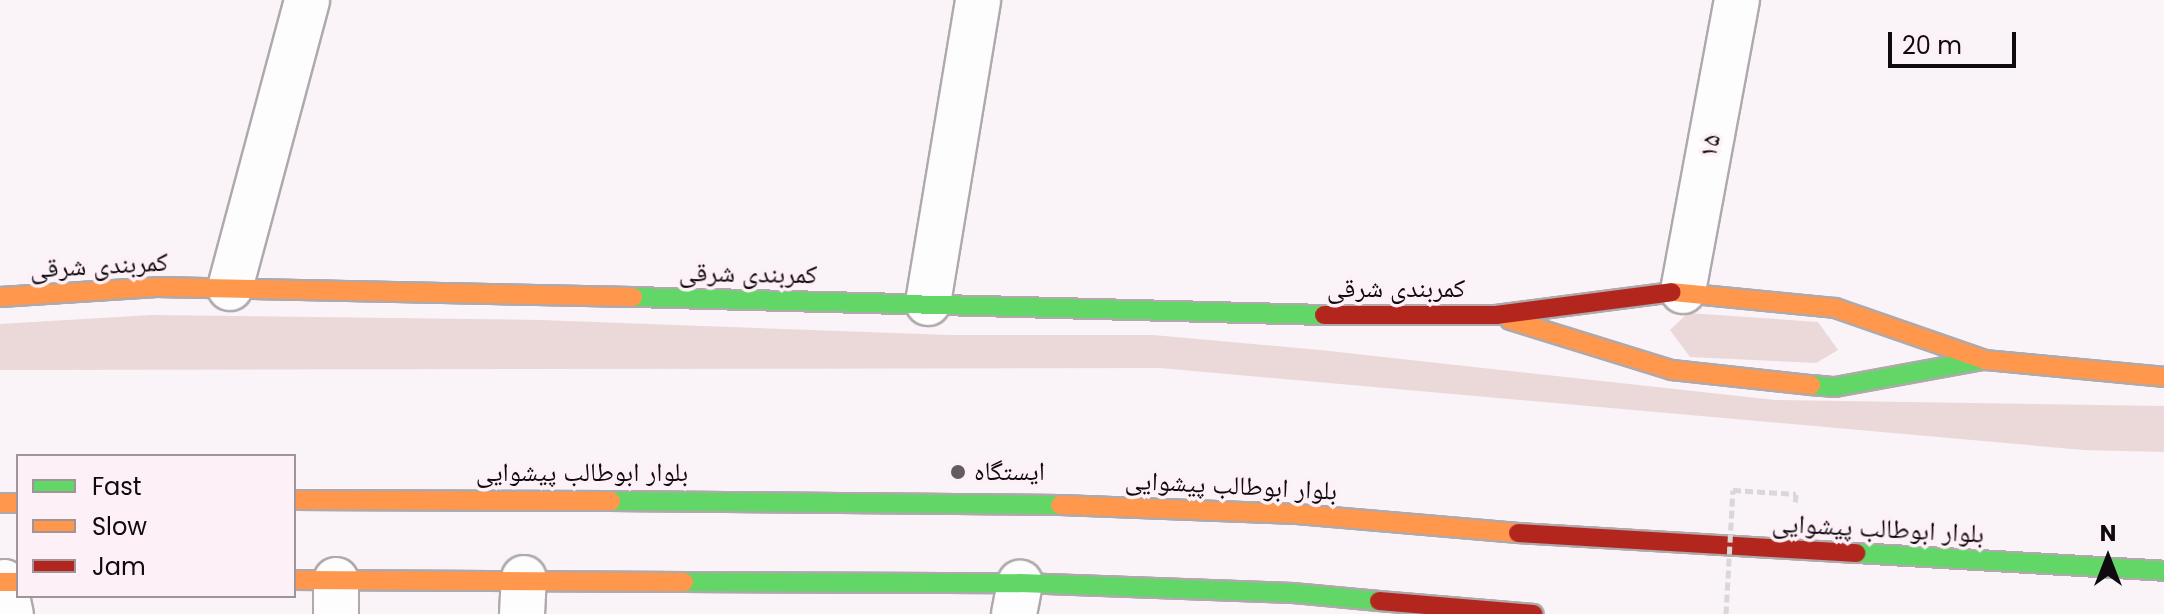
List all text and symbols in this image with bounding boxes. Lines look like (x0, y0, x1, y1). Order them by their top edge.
scale bar (1892, 16, 2020, 66)
text: 20 m (1902, 29, 1962, 62)
street label: ۱۵ (1692, 132, 1728, 160)
street label: کمربندی شرقی (29, 247, 169, 285)
street label: کمربندی شرقی (678, 257, 818, 291)
street label: کمربندی شرقی (1327, 273, 1465, 305)
legend (16, 454, 296, 598)
place label: ایستگاه (974, 456, 1045, 488)
street label: بلوار ابوطالب پیشوایی (476, 457, 688, 489)
marker: ایستگاه (949, 463, 967, 481)
street label: بلوار ابوطالب پیشوایی (1124, 465, 1338, 507)
text: Fast (92, 470, 142, 503)
street label: بلوار ابوطالب پیشوایی (1771, 508, 1985, 550)
text: Slow (92, 510, 147, 543)
north arrow (2068, 518, 2148, 598)
text: N (2100, 518, 2116, 549)
text: Jam (92, 550, 146, 583)

